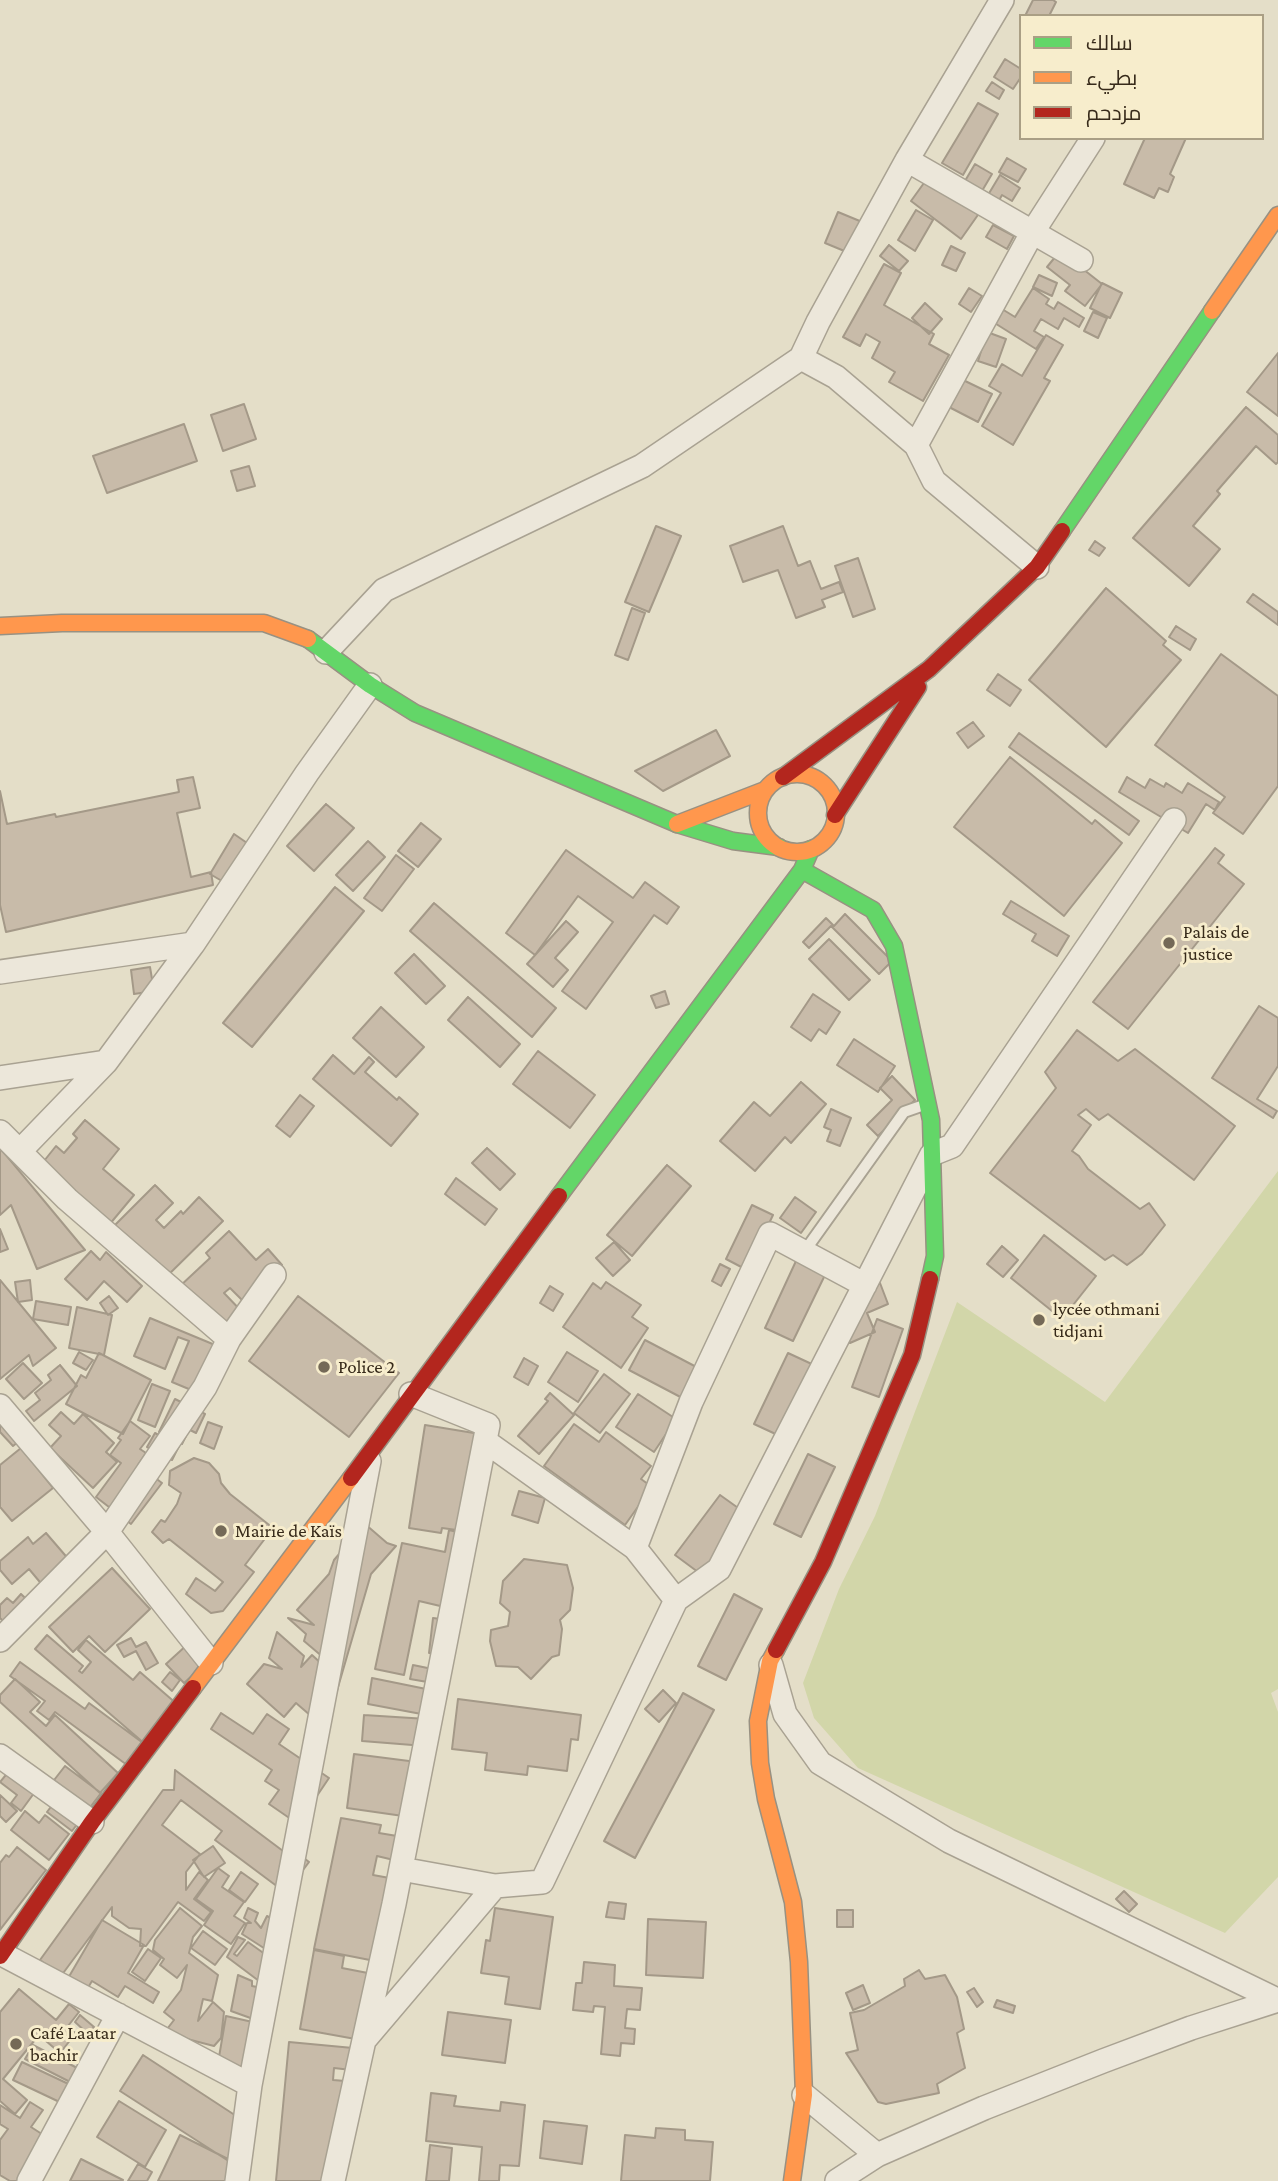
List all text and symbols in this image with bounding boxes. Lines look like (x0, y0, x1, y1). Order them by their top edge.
legend (1019, 14, 1264, 140)
text: سالك (1086, 31, 1133, 55)
text: بطيء (1086, 66, 1137, 90)
text: مزدحم (1086, 101, 1141, 125)
place label: Palais de justice (1183, 921, 1249, 965)
marker: Palais de justice (1161, 935, 1177, 951)
place label: lycée othmani tidjani (1053, 1298, 1160, 1342)
marker: lycée othmani tidjani (1031, 1312, 1047, 1328)
place label: Police 2 (338, 1356, 395, 1378)
marker: Police 2 (316, 1359, 332, 1375)
place label: Mairie de Kaïs (235, 1520, 342, 1542)
marker: Mairie de Kaïs (213, 1523, 229, 1539)
place label: Café Laatar bachir (30, 2022, 116, 2066)
marker: Café Laatar bachir (8, 2036, 24, 2052)

